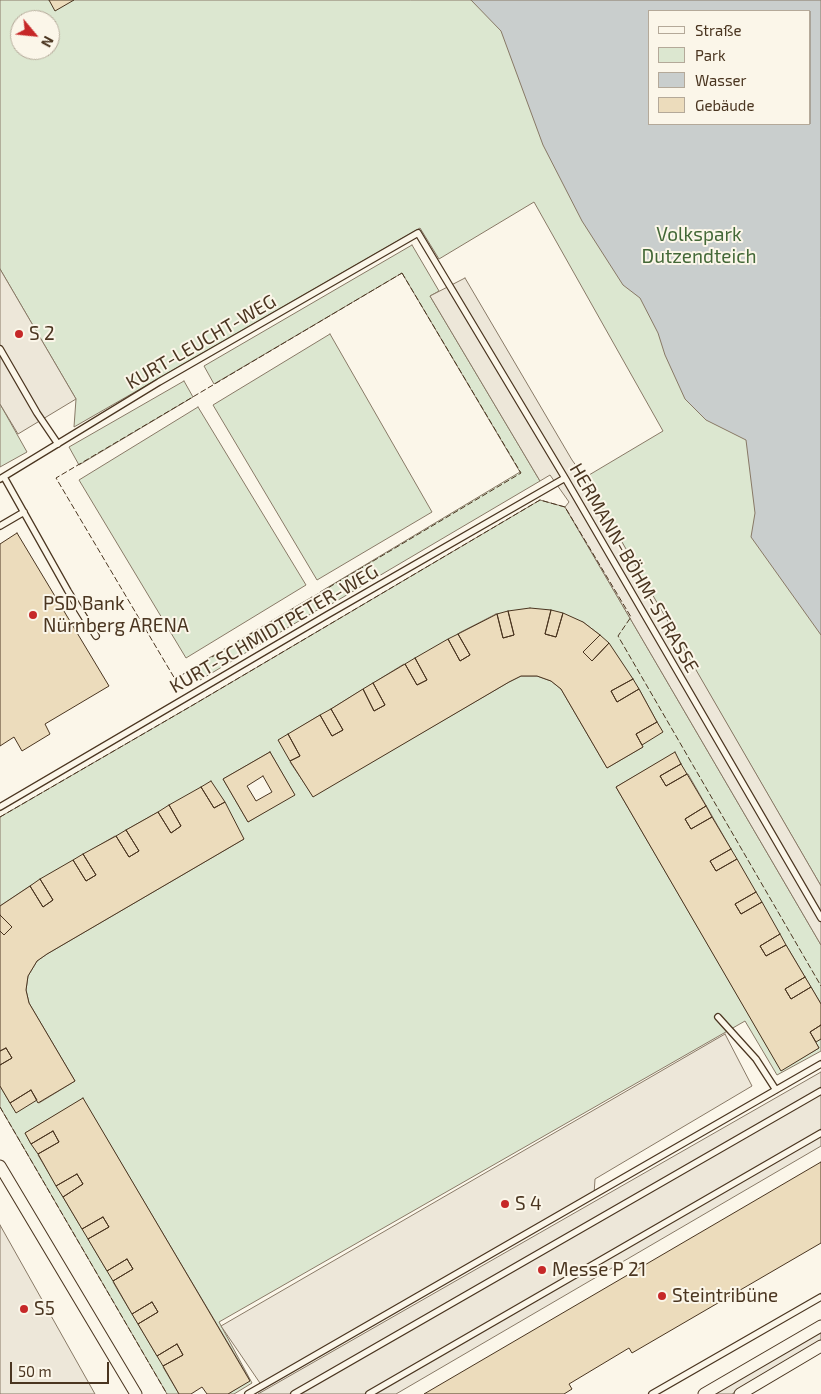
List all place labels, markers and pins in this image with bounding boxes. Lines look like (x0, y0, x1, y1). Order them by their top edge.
place label: S 2 (29, 323, 55, 345)
marker: S 2 (13, 328, 25, 340)
place label: PSD Bank Nürnberg ARENA (43, 593, 189, 637)
marker: PSD Bank Nürnberg ARENA (27, 609, 39, 621)
place label: S 4 (515, 1193, 542, 1215)
marker: S 4 (499, 1198, 511, 1210)
place label: Messe P 21 (552, 1259, 646, 1281)
marker: Messe P 21 (536, 1264, 548, 1276)
place label: Steintribüne (672, 1285, 778, 1307)
marker: Steintribüne (656, 1290, 668, 1302)
place label: S5 (34, 1298, 55, 1320)
marker: S5 (18, 1303, 30, 1315)

